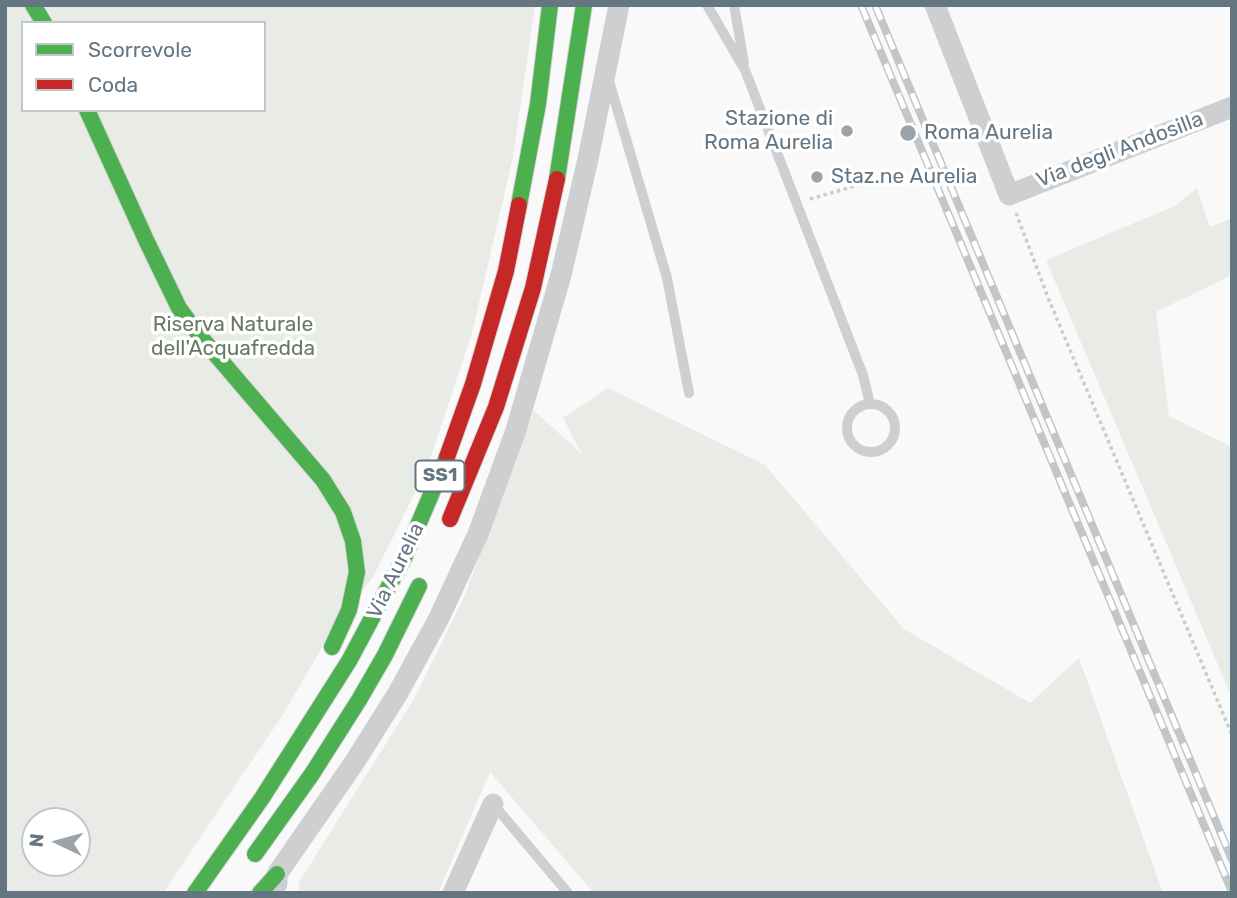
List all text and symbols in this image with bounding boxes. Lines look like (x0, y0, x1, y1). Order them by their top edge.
legend (21, 21, 266, 112)
text: Scorrevole (88, 37, 192, 62)
text: Coda (88, 72, 138, 97)
place label: Stazione di Roma Aurelia (704, 106, 833, 156)
street label: Via degli Andosilla (1033, 107, 1207, 193)
place label: Roma Aurelia (924, 120, 1053, 146)
marker: Stazione di Roma Aurelia (839, 123, 855, 139)
marker: Roma Aurelia (898, 123, 918, 143)
place label: Staz.ne Aurelia (831, 164, 977, 190)
marker: Staz.ne Aurelia (809, 169, 825, 185)
park label: Riserva Naturale dell'Acquafredda (151, 312, 315, 362)
road number: SS1 (416, 461, 464, 491)
street label: Via Aurelia (362, 519, 430, 623)
north arrow (21, 807, 91, 877)
text: N (25, 832, 49, 848)

